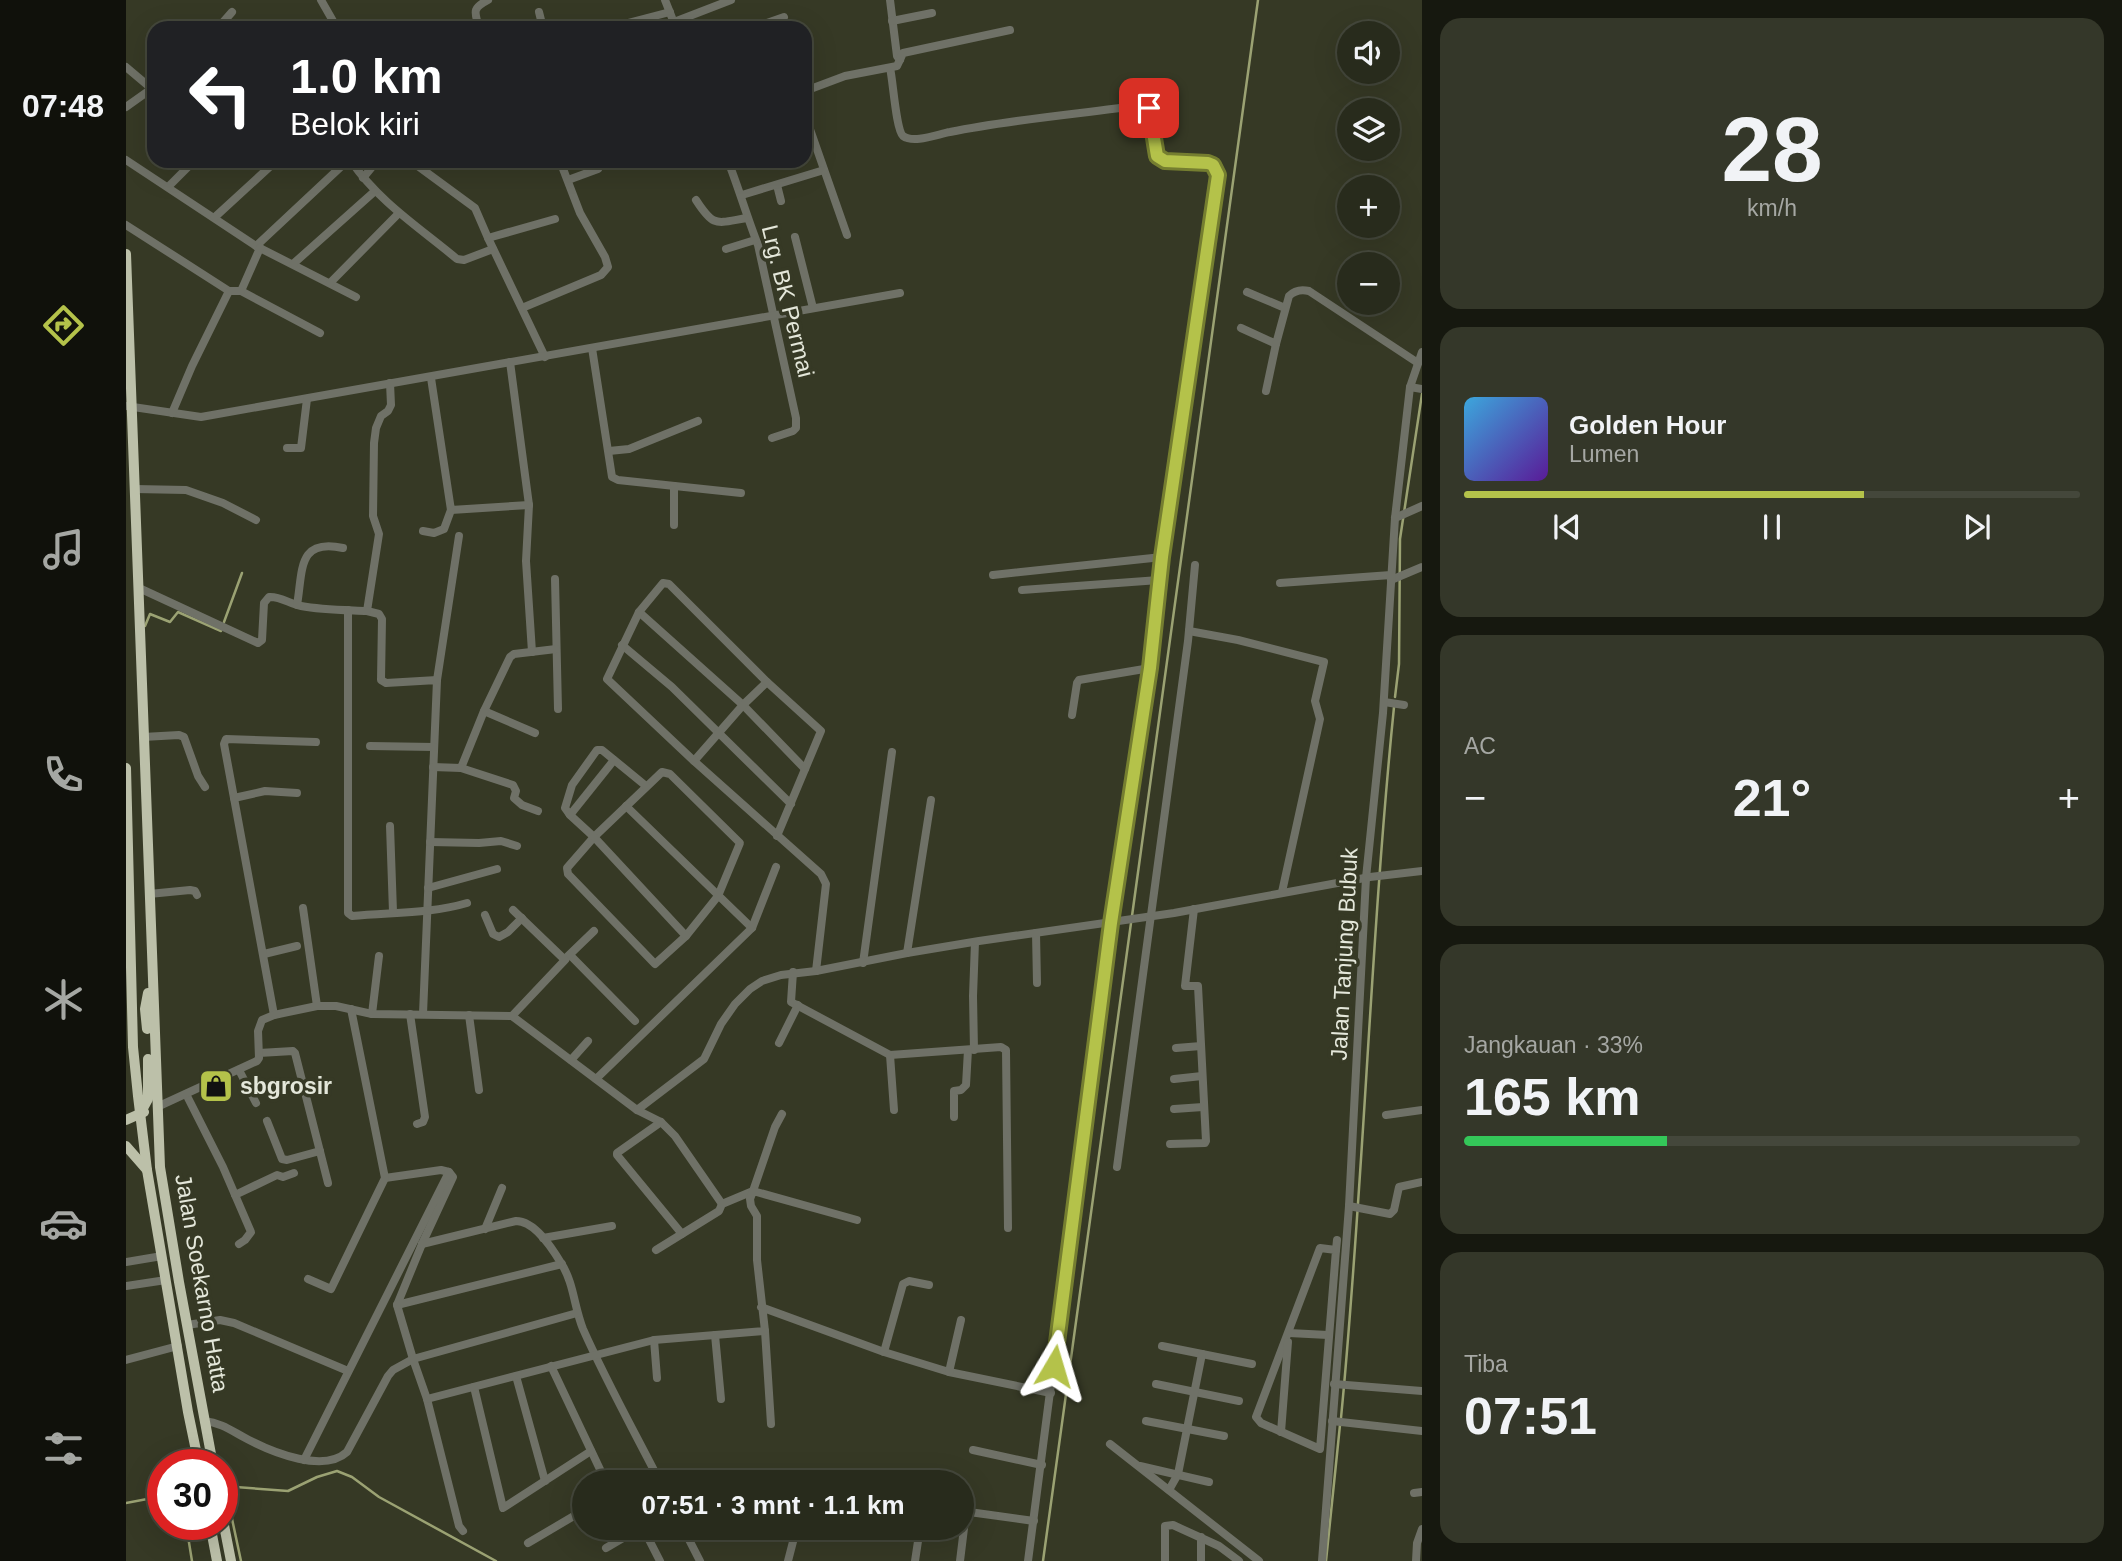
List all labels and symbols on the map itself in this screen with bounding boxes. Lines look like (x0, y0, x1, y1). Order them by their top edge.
pin (1119, 78, 1179, 138)
street label: Lrg. BK Permai (757, 222, 819, 380)
street label: Jalan Tanjung Bubuk (1325, 846, 1363, 1061)
shop icon: sbgrosir (197, 1067, 235, 1105)
place label: sbgrosir (240, 1073, 332, 1099)
street label: Jalan Soekarno Hatta (170, 1172, 234, 1394)
position arrow (1017, 1329, 1091, 1403)
speed limit sign: 30 (147, 1449, 238, 1540)

